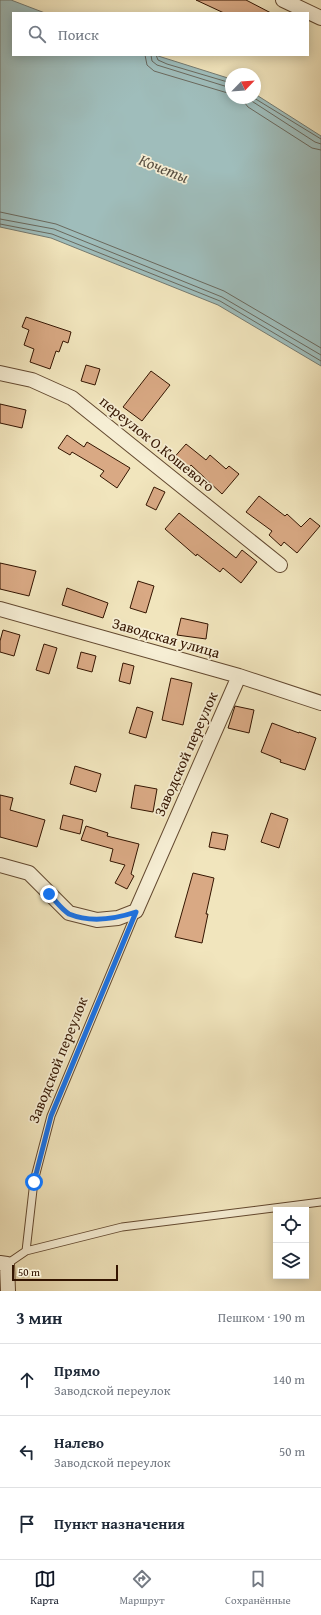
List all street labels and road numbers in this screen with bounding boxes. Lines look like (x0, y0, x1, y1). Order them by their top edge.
street label: переулок О.Кошевого (95, 391, 219, 497)
street label: Заводская улица (110, 612, 223, 663)
street label: Заводской переулок (149, 688, 223, 819)
street label: Заводской переулок (23, 993, 93, 1126)

